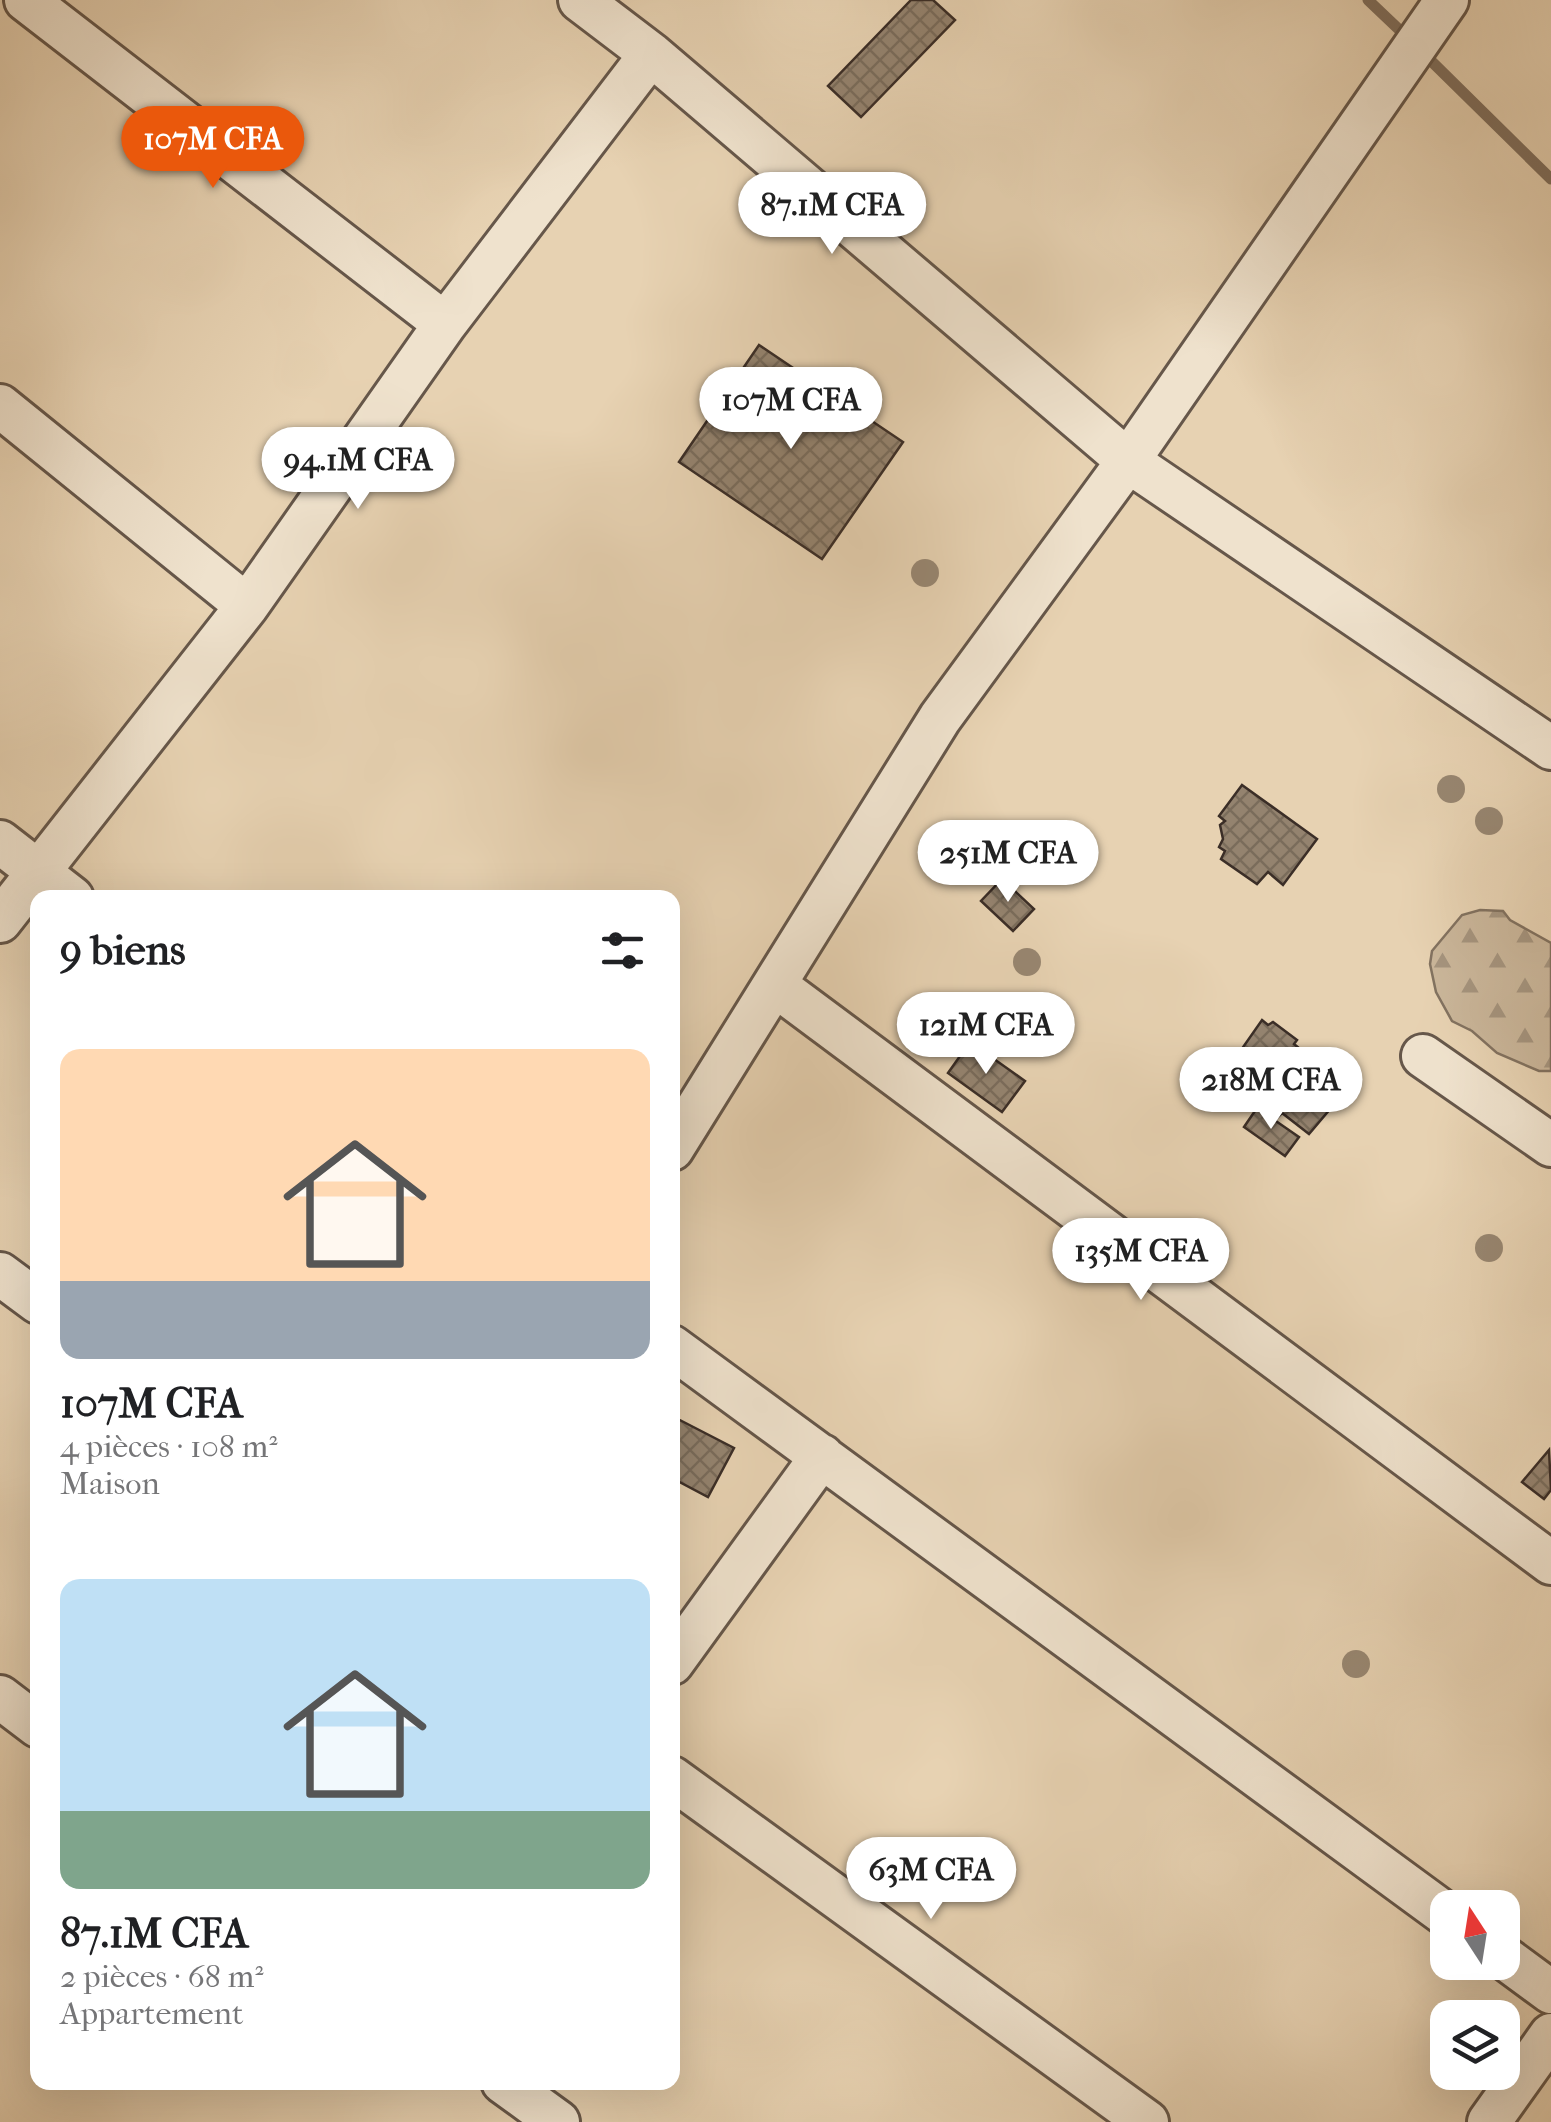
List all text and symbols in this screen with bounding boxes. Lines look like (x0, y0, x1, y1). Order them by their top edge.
pin: 107M CFA (110, 106, 316, 191)
text: 107M CFA (143, 120, 283, 157)
pin: 87.1M CFA (718, 172, 946, 257)
text: 87.1M CFA (760, 186, 904, 223)
pin: 107M CFA (688, 367, 894, 452)
text: 107M CFA (721, 381, 861, 418)
pin: 94.1M CFA (244, 427, 472, 512)
text: 94.1M CFA (284, 441, 432, 478)
pin: 251M CFA (905, 820, 1111, 905)
text: 251M CFA (940, 834, 1076, 871)
icon: filters (595, 923, 650, 978)
text: 9 biens (60, 926, 186, 975)
pin: 121M CFA (883, 992, 1089, 1077)
text: 121M CFA (919, 1006, 1053, 1043)
pin: 218M CFA (1168, 1047, 1374, 1132)
text: 218M CFA (1201, 1061, 1341, 1098)
icon: home (265, 1114, 445, 1294)
pin: 135M CFA (1038, 1218, 1244, 1303)
text: 135M CFA (1074, 1232, 1208, 1269)
text: 107M CFA (60, 1379, 243, 1428)
text: 4 pièces · 108 m² (60, 1428, 277, 1465)
text: Maison (60, 1465, 160, 1502)
icon: home (265, 1644, 445, 1824)
pin: 63M CFA (839, 1837, 1023, 1922)
text: 63M CFA (868, 1851, 994, 1888)
north arrow (1430, 1890, 1520, 1980)
map controls (1430, 1890, 1520, 2090)
text: 87.1M CFA (60, 1909, 249, 1958)
text: 2 pièces · 68 m² (60, 1958, 263, 1995)
text: Appartement (60, 1995, 243, 2032)
button: layers (1430, 2000, 1520, 2090)

